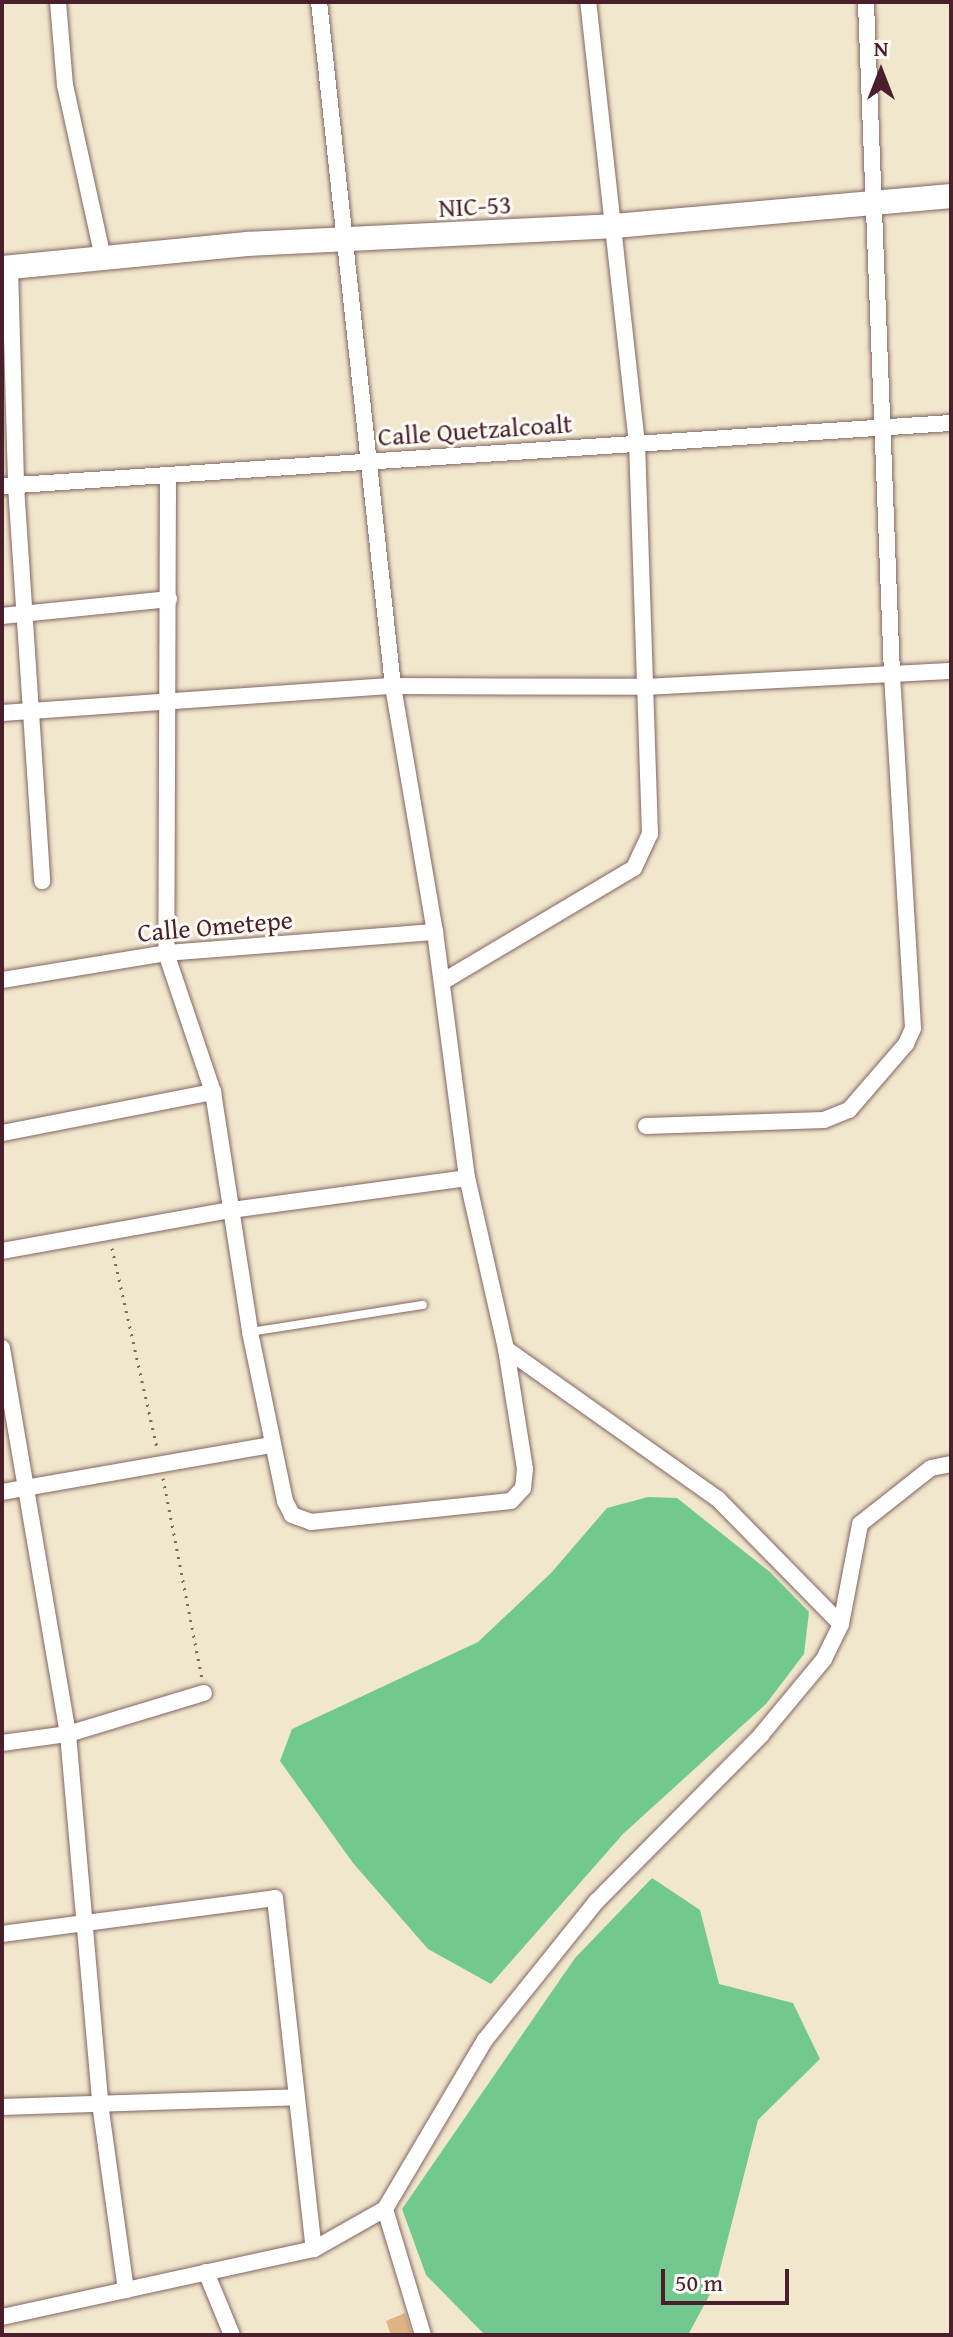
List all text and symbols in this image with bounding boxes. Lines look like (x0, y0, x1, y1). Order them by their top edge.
north arrow (841, 32, 921, 112)
text: N (874, 32, 888, 64)
street label: NIC-53 (438, 189, 512, 223)
street label: Calle Quetzalcoalt (377, 408, 573, 452)
street label: Calle Ometepe (136, 904, 294, 948)
scale bar (665, 2253, 793, 2303)
text: 50 m (675, 2265, 723, 2300)

